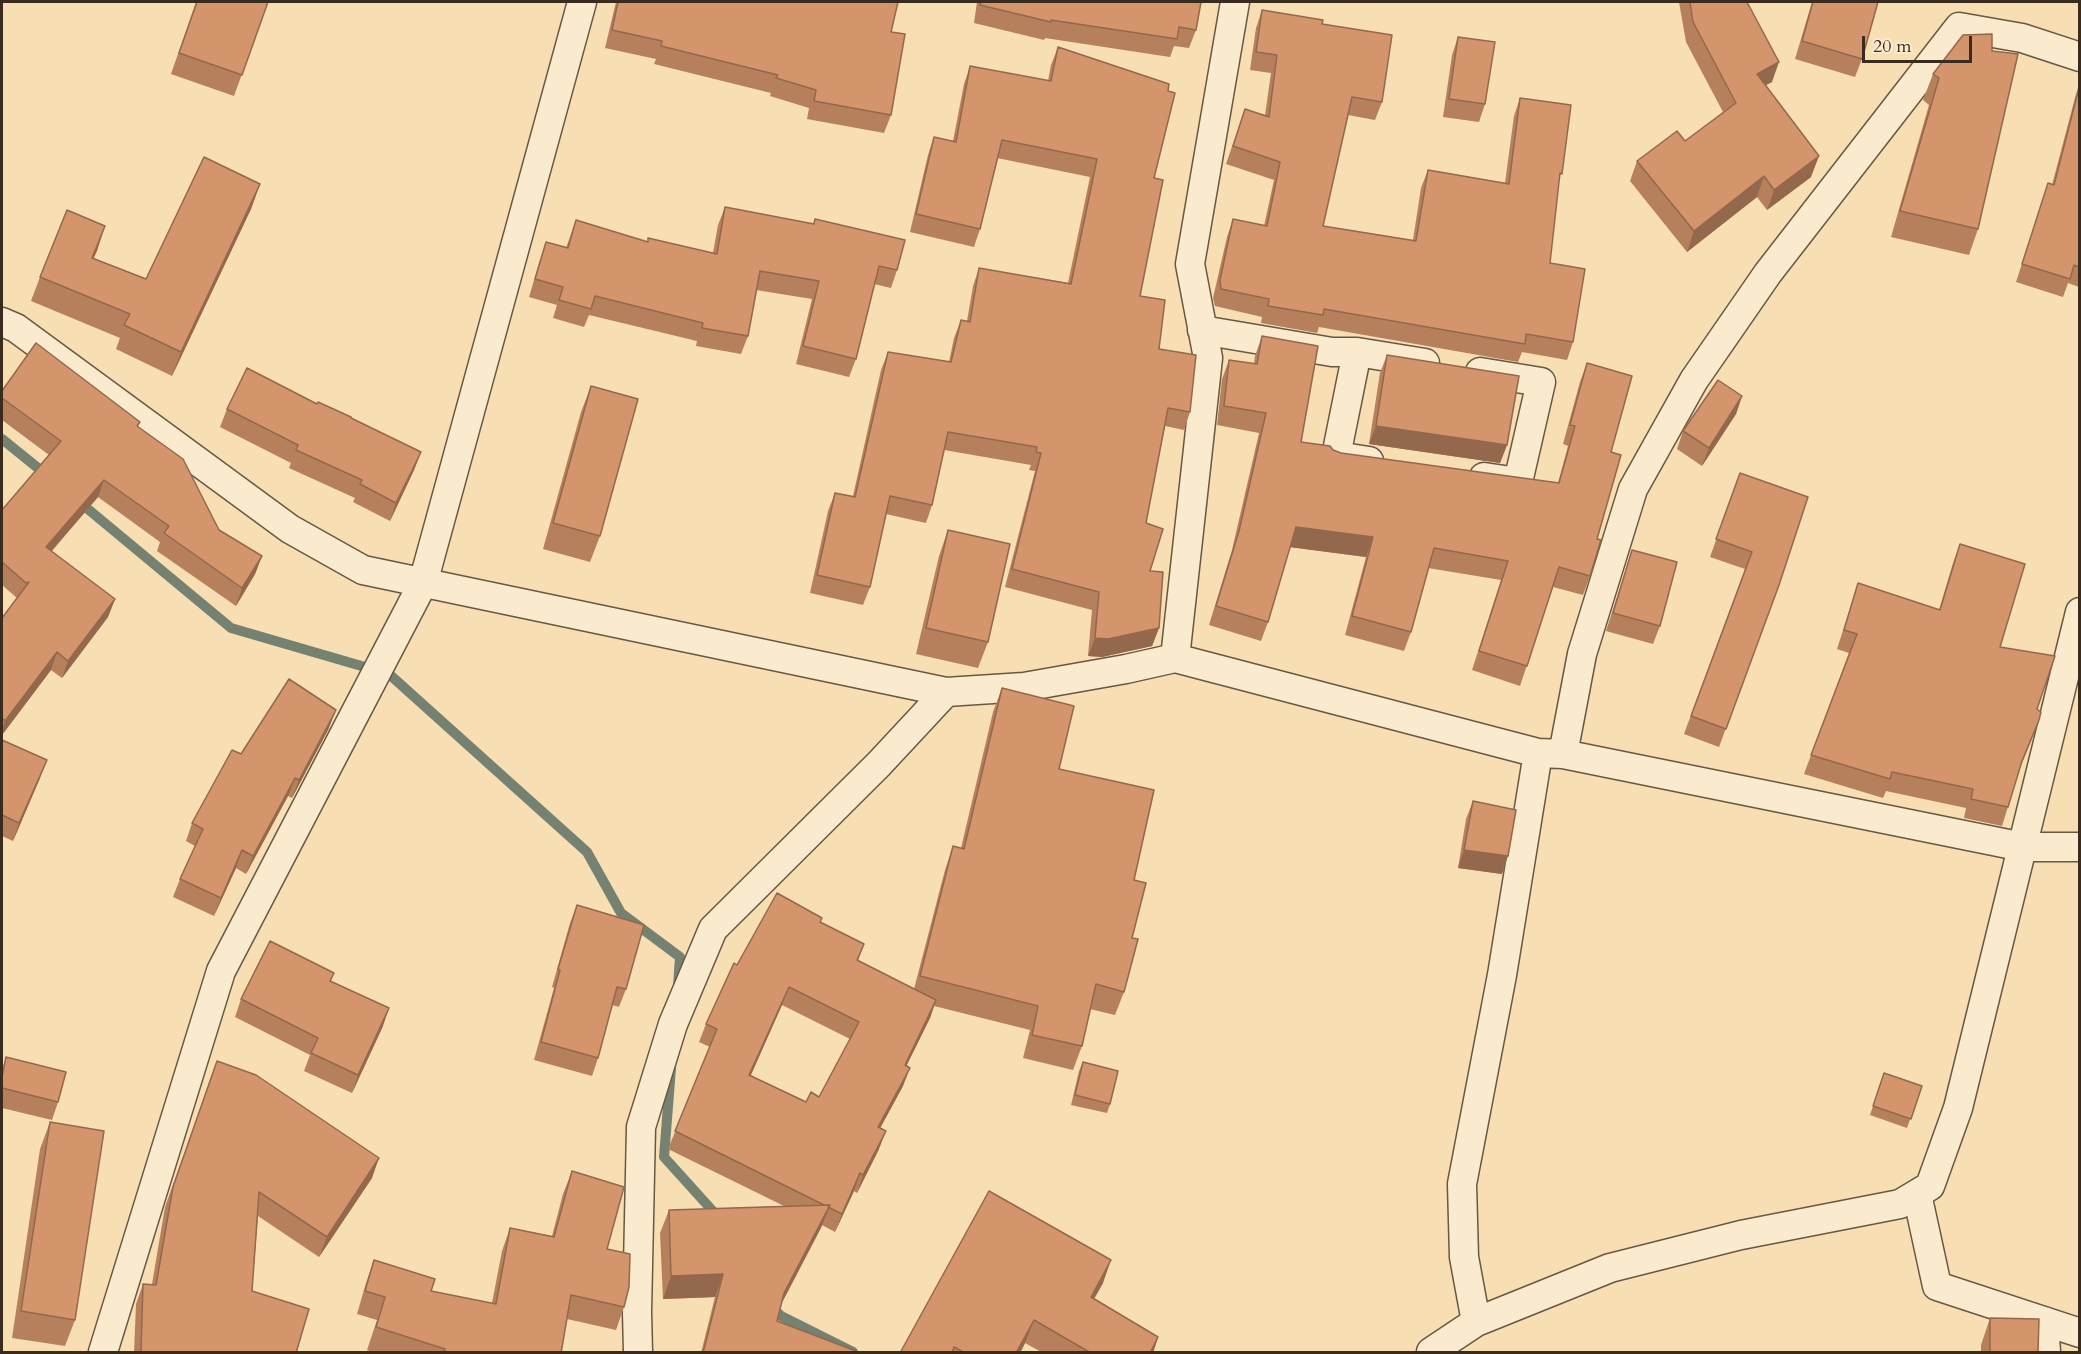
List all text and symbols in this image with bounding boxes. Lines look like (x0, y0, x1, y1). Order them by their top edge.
scale bar (1865, 24, 1974, 62)
text: 20 m (1873, 34, 1912, 59)

